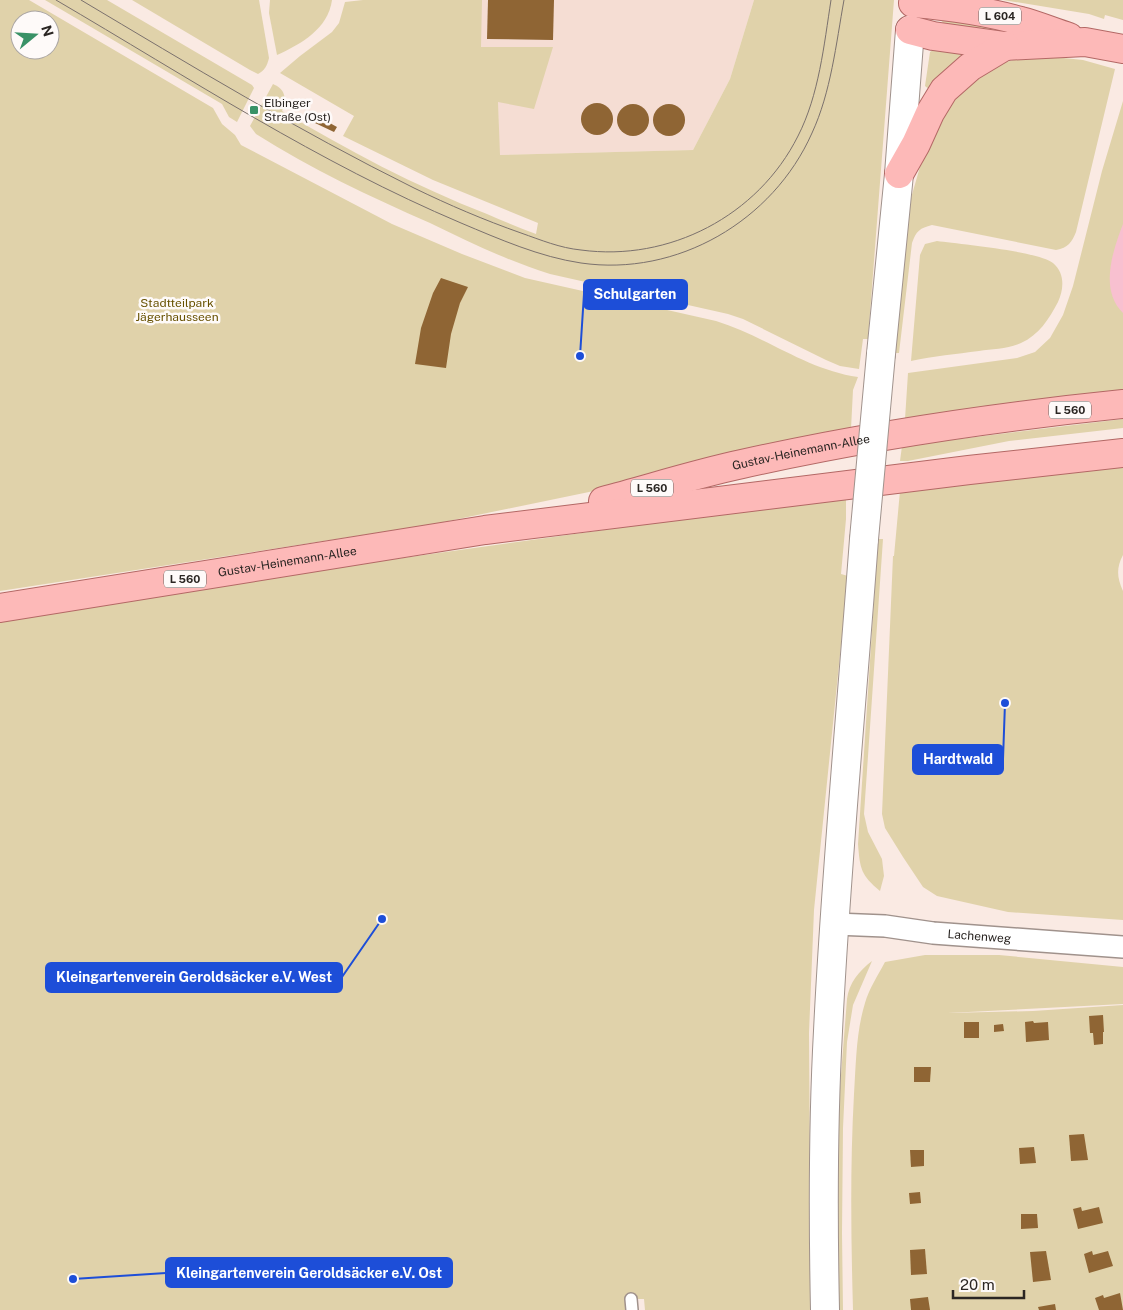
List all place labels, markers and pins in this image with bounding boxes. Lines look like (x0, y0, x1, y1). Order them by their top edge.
place label: Elbinger Straße (Ost) (264, 96, 331, 124)
marker: Elbinger Straße (Ost) (248, 104, 260, 116)
callout: Schulgarten (584, 280, 687, 309)
callout: Hardtwald (913, 745, 1003, 774)
callout: Kleingartenverein Geroldsäcker e.V. West (46, 963, 342, 992)
callout: Kleingartenverein Geroldsäcker e.V. Ost (166, 1258, 452, 1287)

